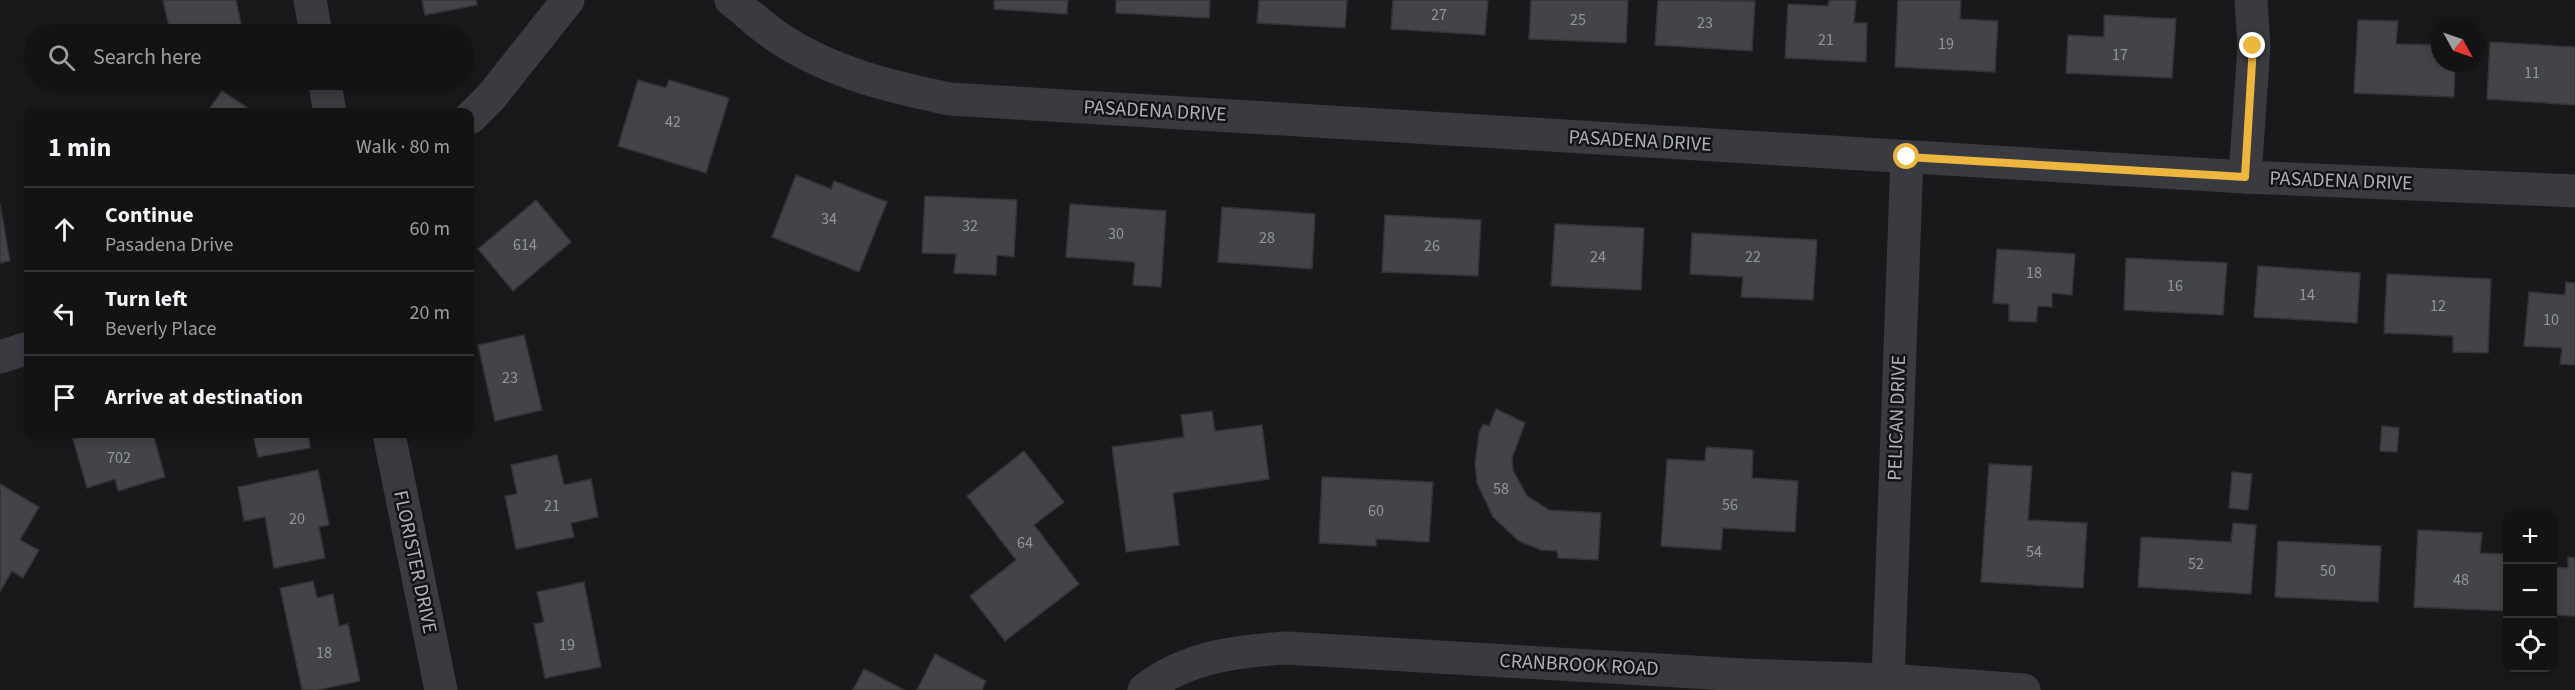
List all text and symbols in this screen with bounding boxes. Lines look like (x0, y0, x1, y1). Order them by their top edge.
house number: 27 (1431, 4, 1447, 26)
house number: 25 (1570, 9, 1586, 31)
house number: 23 (1697, 12, 1713, 34)
north arrow (2431, 18, 2485, 72)
search box (24, 24, 474, 90)
house number: 21 (1818, 29, 1834, 51)
route end (2239, 32, 2265, 58)
house number: 19 (1938, 33, 1954, 55)
icon: search (45, 41, 78, 74)
text: Search here (93, 41, 201, 73)
house number: 17 (2112, 44, 2128, 66)
house number: 11 (2524, 62, 2540, 84)
street label: PASADENA DRIVE (1083, 93, 1227, 129)
house number: 42 (665, 111, 681, 133)
street label: PASADENA DRIVE (1568, 123, 1712, 159)
text: 1 min (48, 129, 111, 166)
text: Walk · 80 m (356, 133, 450, 161)
route start (1893, 143, 1919, 169)
street label: PASADENA DRIVE (2269, 165, 2413, 197)
text: Continue (105, 199, 194, 231)
house number: 34 (821, 208, 837, 230)
icon: ahead (48, 213, 81, 246)
text: 60 m (410, 215, 450, 243)
house number: 32 (962, 215, 978, 237)
house number: 30 (1108, 223, 1124, 245)
house number: 28 (1259, 227, 1275, 249)
text: Pasadena Drive (105, 231, 233, 259)
house number: 614 (513, 234, 537, 256)
house number: 26 (1424, 235, 1440, 257)
house number: 24 (1590, 246, 1606, 268)
house number: 22 (1745, 246, 1761, 268)
house number: 18 (2026, 262, 2042, 284)
house number: 16 (2167, 275, 2183, 297)
text: Turn left (105, 283, 187, 315)
house number: 14 (2299, 284, 2315, 306)
house number: 12 (2430, 295, 2446, 317)
icon: left (48, 297, 81, 330)
text: 20 m (410, 299, 450, 327)
house number: 10 (2543, 309, 2559, 331)
text: Beverly Place (105, 315, 216, 343)
street label: PELICAN DRIVE (1881, 355, 1913, 481)
house number: 23 (502, 367, 518, 389)
icon: arrive (48, 381, 81, 414)
text: Arrive at destination (105, 381, 303, 413)
house number: 702 (107, 447, 131, 469)
house number: 58 (1493, 478, 1509, 500)
street label: FLORISTER DRIVE (386, 488, 444, 636)
house number: 56 (1722, 494, 1738, 516)
house number: 21 (544, 495, 560, 517)
house number: 60 (1368, 500, 1384, 522)
house number: 20 (289, 508, 305, 530)
map controls (2503, 510, 2557, 672)
button: + (2503, 510, 2557, 564)
house number: 64 (1017, 532, 1033, 554)
house number: 54 (2026, 541, 2042, 563)
house number: 52 (2188, 553, 2204, 575)
house number: 50 (2320, 560, 2336, 582)
button: − (2503, 564, 2557, 618)
house number: 48 (2453, 569, 2469, 591)
button: locate (2503, 618, 2557, 672)
house number: 19 (559, 634, 575, 656)
house number: 18 (316, 642, 332, 664)
street label: CRANBROOK ROAD (1499, 647, 1659, 683)

